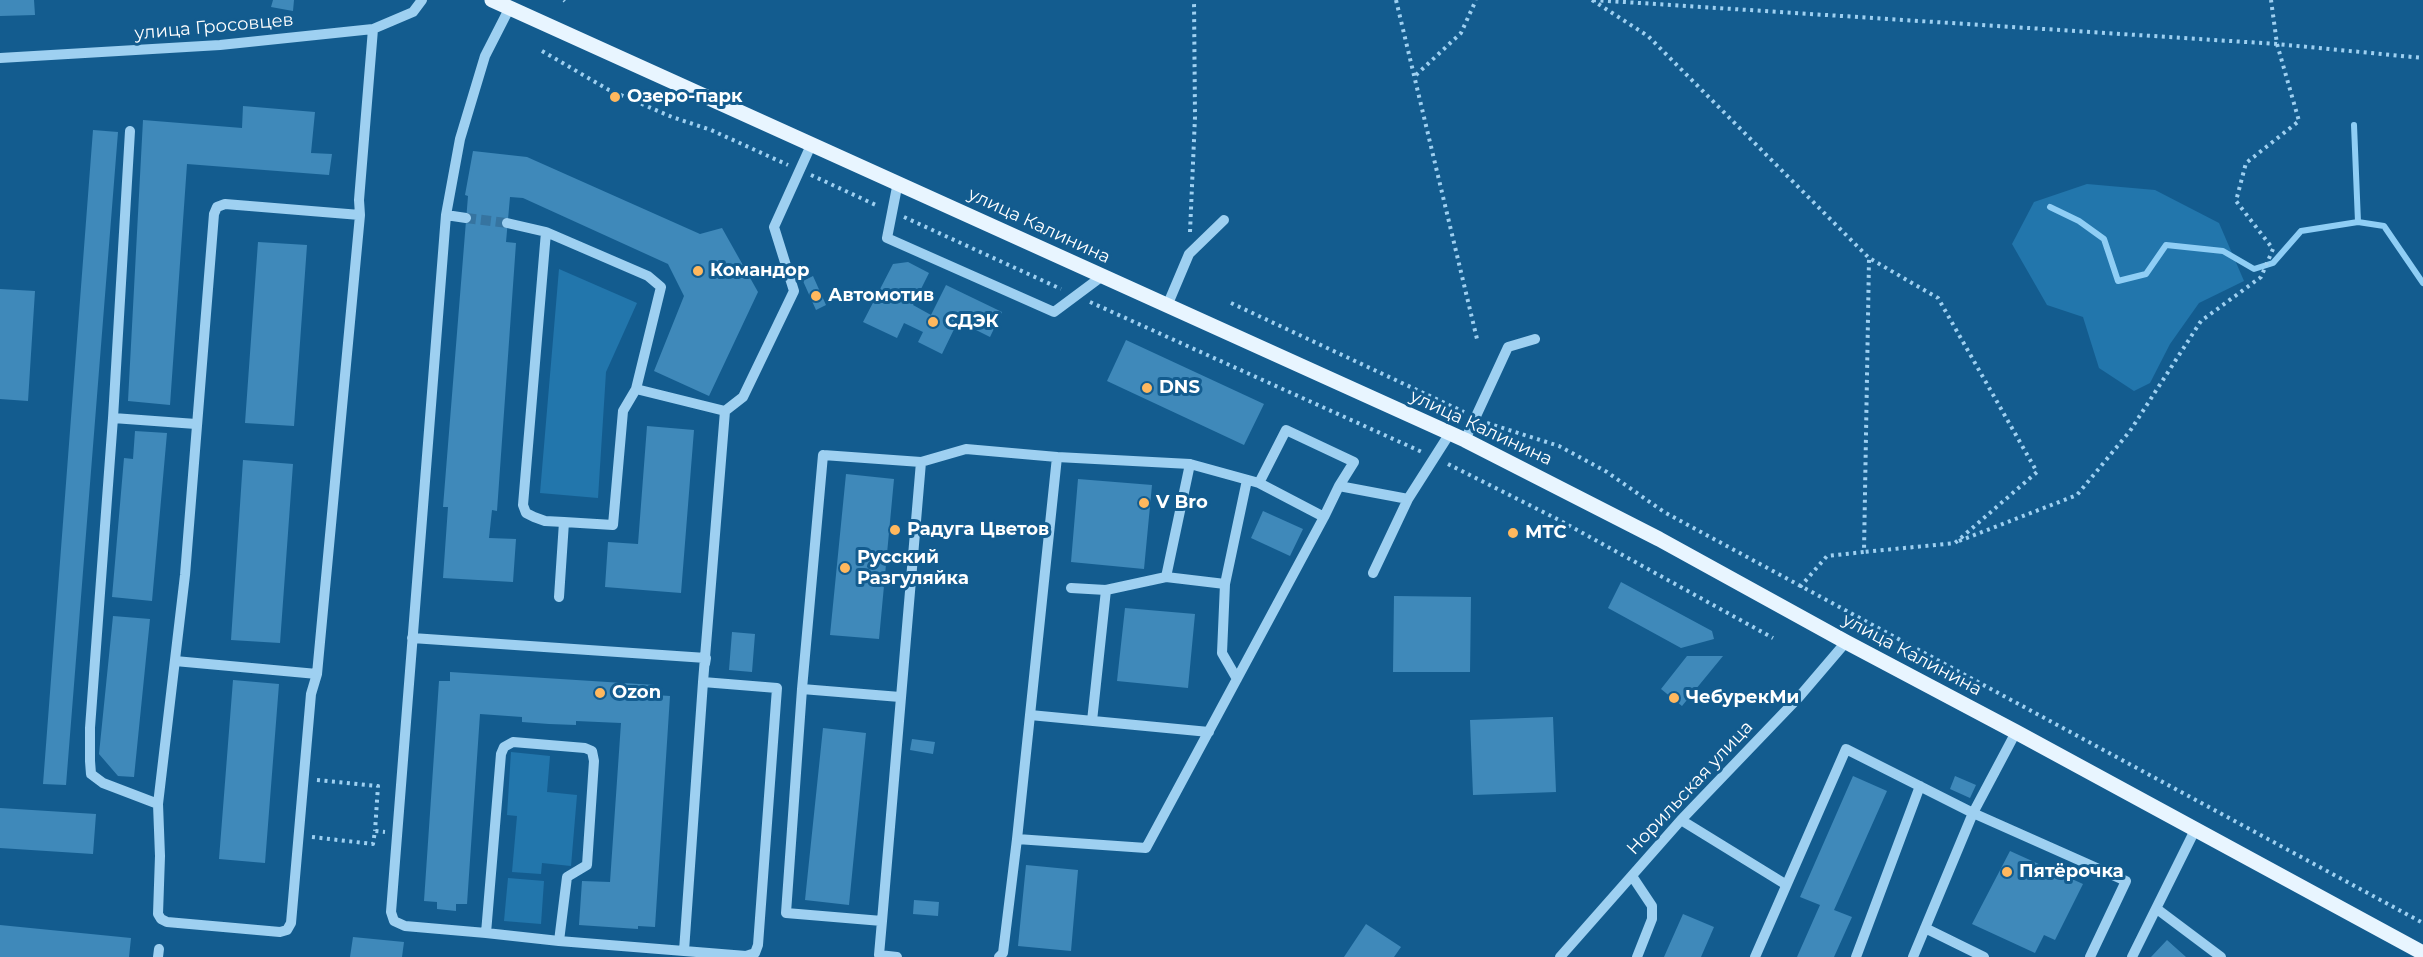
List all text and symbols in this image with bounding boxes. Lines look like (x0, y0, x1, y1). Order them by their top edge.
street label: улица Гросовцев (134, 9, 294, 45)
place label: Озеро-парк (627, 86, 742, 108)
marker: Озеро-парк (608, 90, 622, 104)
street label: улица Калинина (964, 184, 1114, 268)
place label: Командор (710, 260, 809, 282)
marker: Командор (691, 264, 705, 278)
place label: Автомотив (828, 285, 934, 307)
marker: Автомотив (809, 289, 823, 303)
place label: СДЭК (945, 311, 999, 333)
marker: СДЭК (926, 315, 940, 329)
place label: DNS (1159, 377, 1200, 399)
marker: DNS (1140, 381, 1154, 395)
street label: улица Калинина (1406, 386, 1556, 470)
place label: V Bro (1156, 492, 1208, 514)
marker: V Bro (1137, 496, 1151, 510)
place label: Радуга Цветов (907, 519, 1049, 541)
place label: МТС (1525, 522, 1567, 544)
marker: Радуга Цветов (888, 523, 902, 537)
marker: МТС (1506, 526, 1520, 540)
place label: Русский Разгуляйка (857, 547, 969, 590)
marker: Русский Разгуляйка (838, 561, 852, 575)
street label: улица Калинина (1839, 609, 1985, 701)
place label: Ozon (612, 682, 661, 704)
marker: Ozon (593, 686, 607, 700)
place label: ЧебурекМи (1686, 687, 1799, 709)
marker: ЧебурекМи (1667, 691, 1681, 705)
street label: Норильская улица (1622, 717, 1758, 859)
place label: Пятёрочка (2019, 861, 2124, 883)
marker: Пятёрочка (2000, 865, 2014, 879)

